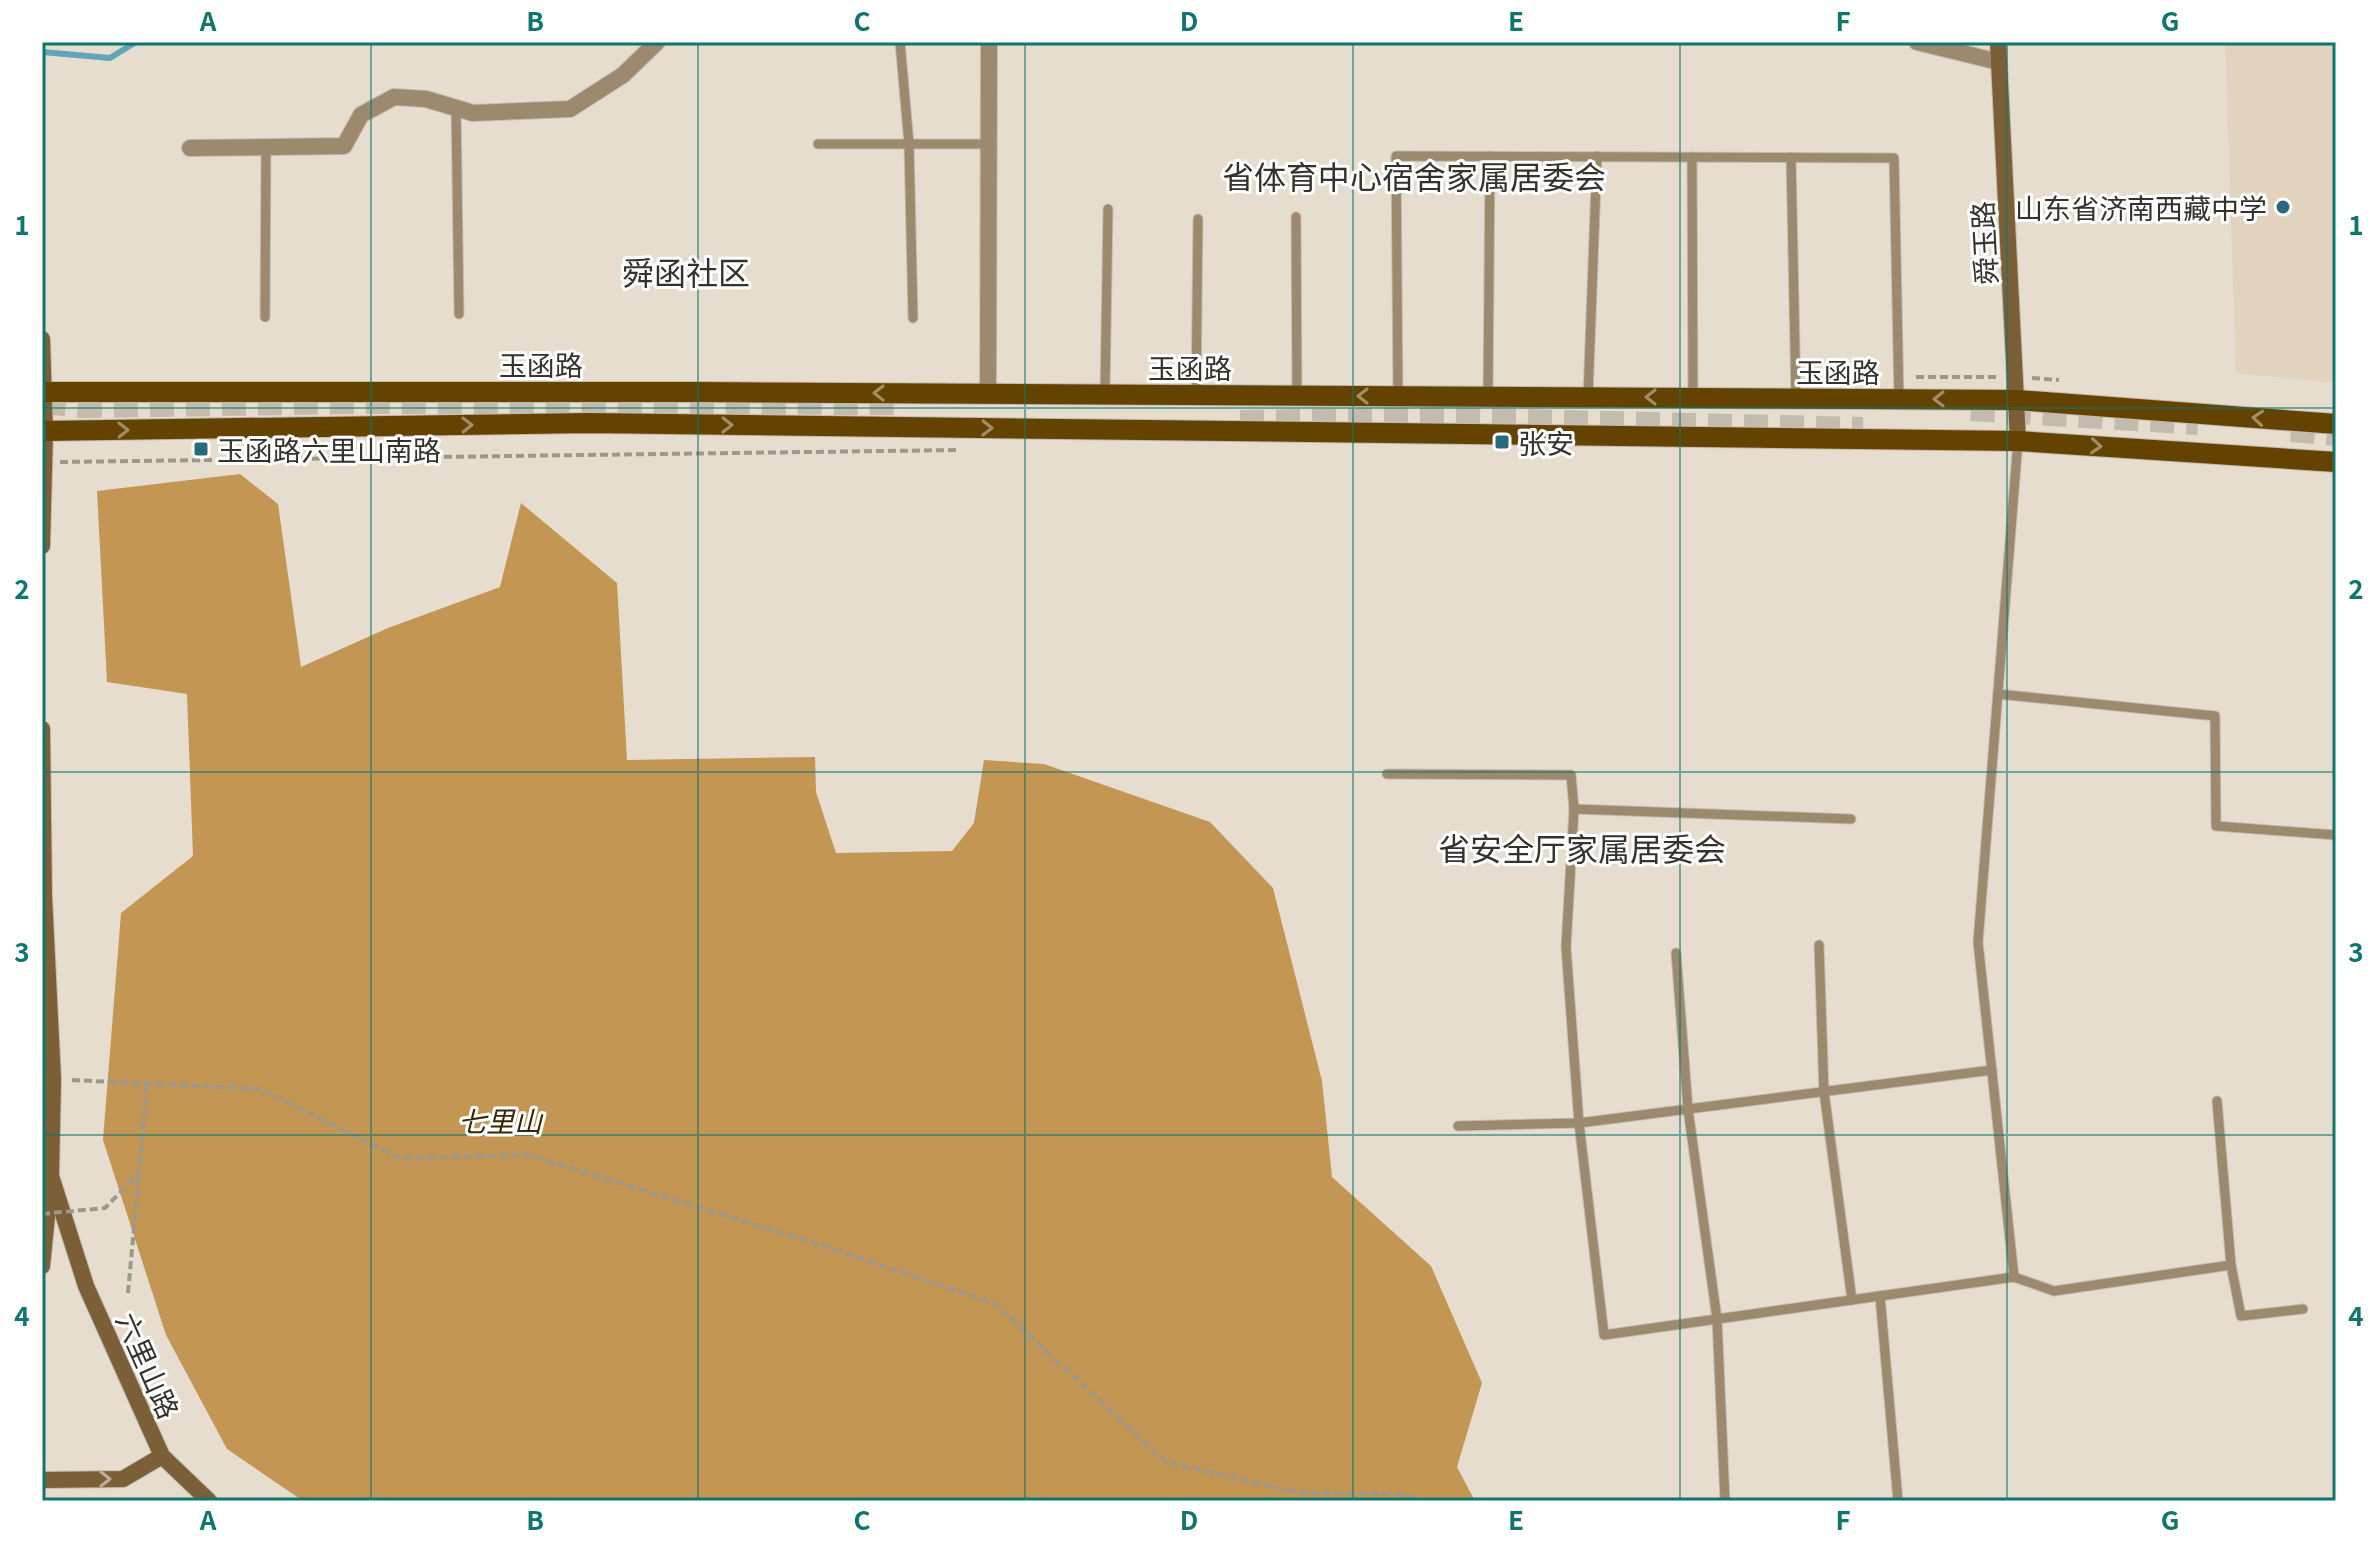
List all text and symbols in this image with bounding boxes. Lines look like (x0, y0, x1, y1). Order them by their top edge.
text: A (199, 1, 217, 38)
text: B (526, 1, 544, 38)
text: C (853, 1, 871, 38)
text: D (1180, 1, 1198, 38)
text: E (1508, 1, 1524, 38)
text: F (1835, 1, 1851, 38)
text: G (2161, 1, 2179, 38)
district label: 省体育中心宿舍家属居委会 (1222, 152, 1606, 198)
place label: 山东省济南西藏中学 (2015, 187, 2267, 227)
marker: 山东省济南西藏中学 (2274, 198, 2292, 216)
street label: 舜玉路 (1961, 200, 2005, 286)
text: 1 (14, 205, 30, 242)
text: 1 (2348, 205, 2364, 242)
district label: 舜函社区 (622, 248, 750, 294)
street label: 玉函路 (499, 344, 583, 384)
street label: 玉函路 (1148, 347, 1232, 387)
street label: 玉函路 (1796, 351, 1880, 391)
one-way arrow (872, 384, 885, 402)
one-way arrow (1356, 387, 1369, 405)
one-way arrow (1644, 388, 1657, 406)
one-way arrow (1932, 390, 1945, 408)
one-way arrow (2251, 410, 2264, 427)
one-way arrow (461, 416, 474, 434)
one-way arrow (721, 416, 734, 434)
one-way arrow (981, 419, 994, 437)
one-way arrow (117, 422, 130, 439)
place label: 张安 (1518, 422, 1574, 462)
place label: 玉函路六里山南路 (217, 429, 441, 469)
marker: 张安 (1493, 433, 1511, 451)
one-way arrow (2090, 437, 2103, 454)
marker: 玉函路六里山南路 (192, 440, 210, 458)
text: 2 (14, 569, 30, 606)
text: 2 (2348, 569, 2364, 606)
district label: 省安全厅家属居委会 (1438, 824, 1726, 870)
text: 3 (14, 932, 30, 969)
text: 3 (2348, 932, 2364, 969)
park label: 七里山 (458, 1100, 544, 1140)
text: 4 (14, 1296, 30, 1333)
text: 4 (2348, 1296, 2364, 1333)
street label: 六里山路 (108, 1306, 190, 1424)
one-way arrow (99, 1470, 112, 1488)
text: A (199, 1500, 217, 1537)
text: B (526, 1500, 544, 1537)
text: C (853, 1500, 871, 1537)
text: D (1180, 1500, 1198, 1537)
text: E (1508, 1500, 1524, 1537)
text: F (1835, 1500, 1851, 1537)
text: G (2161, 1500, 2179, 1537)

